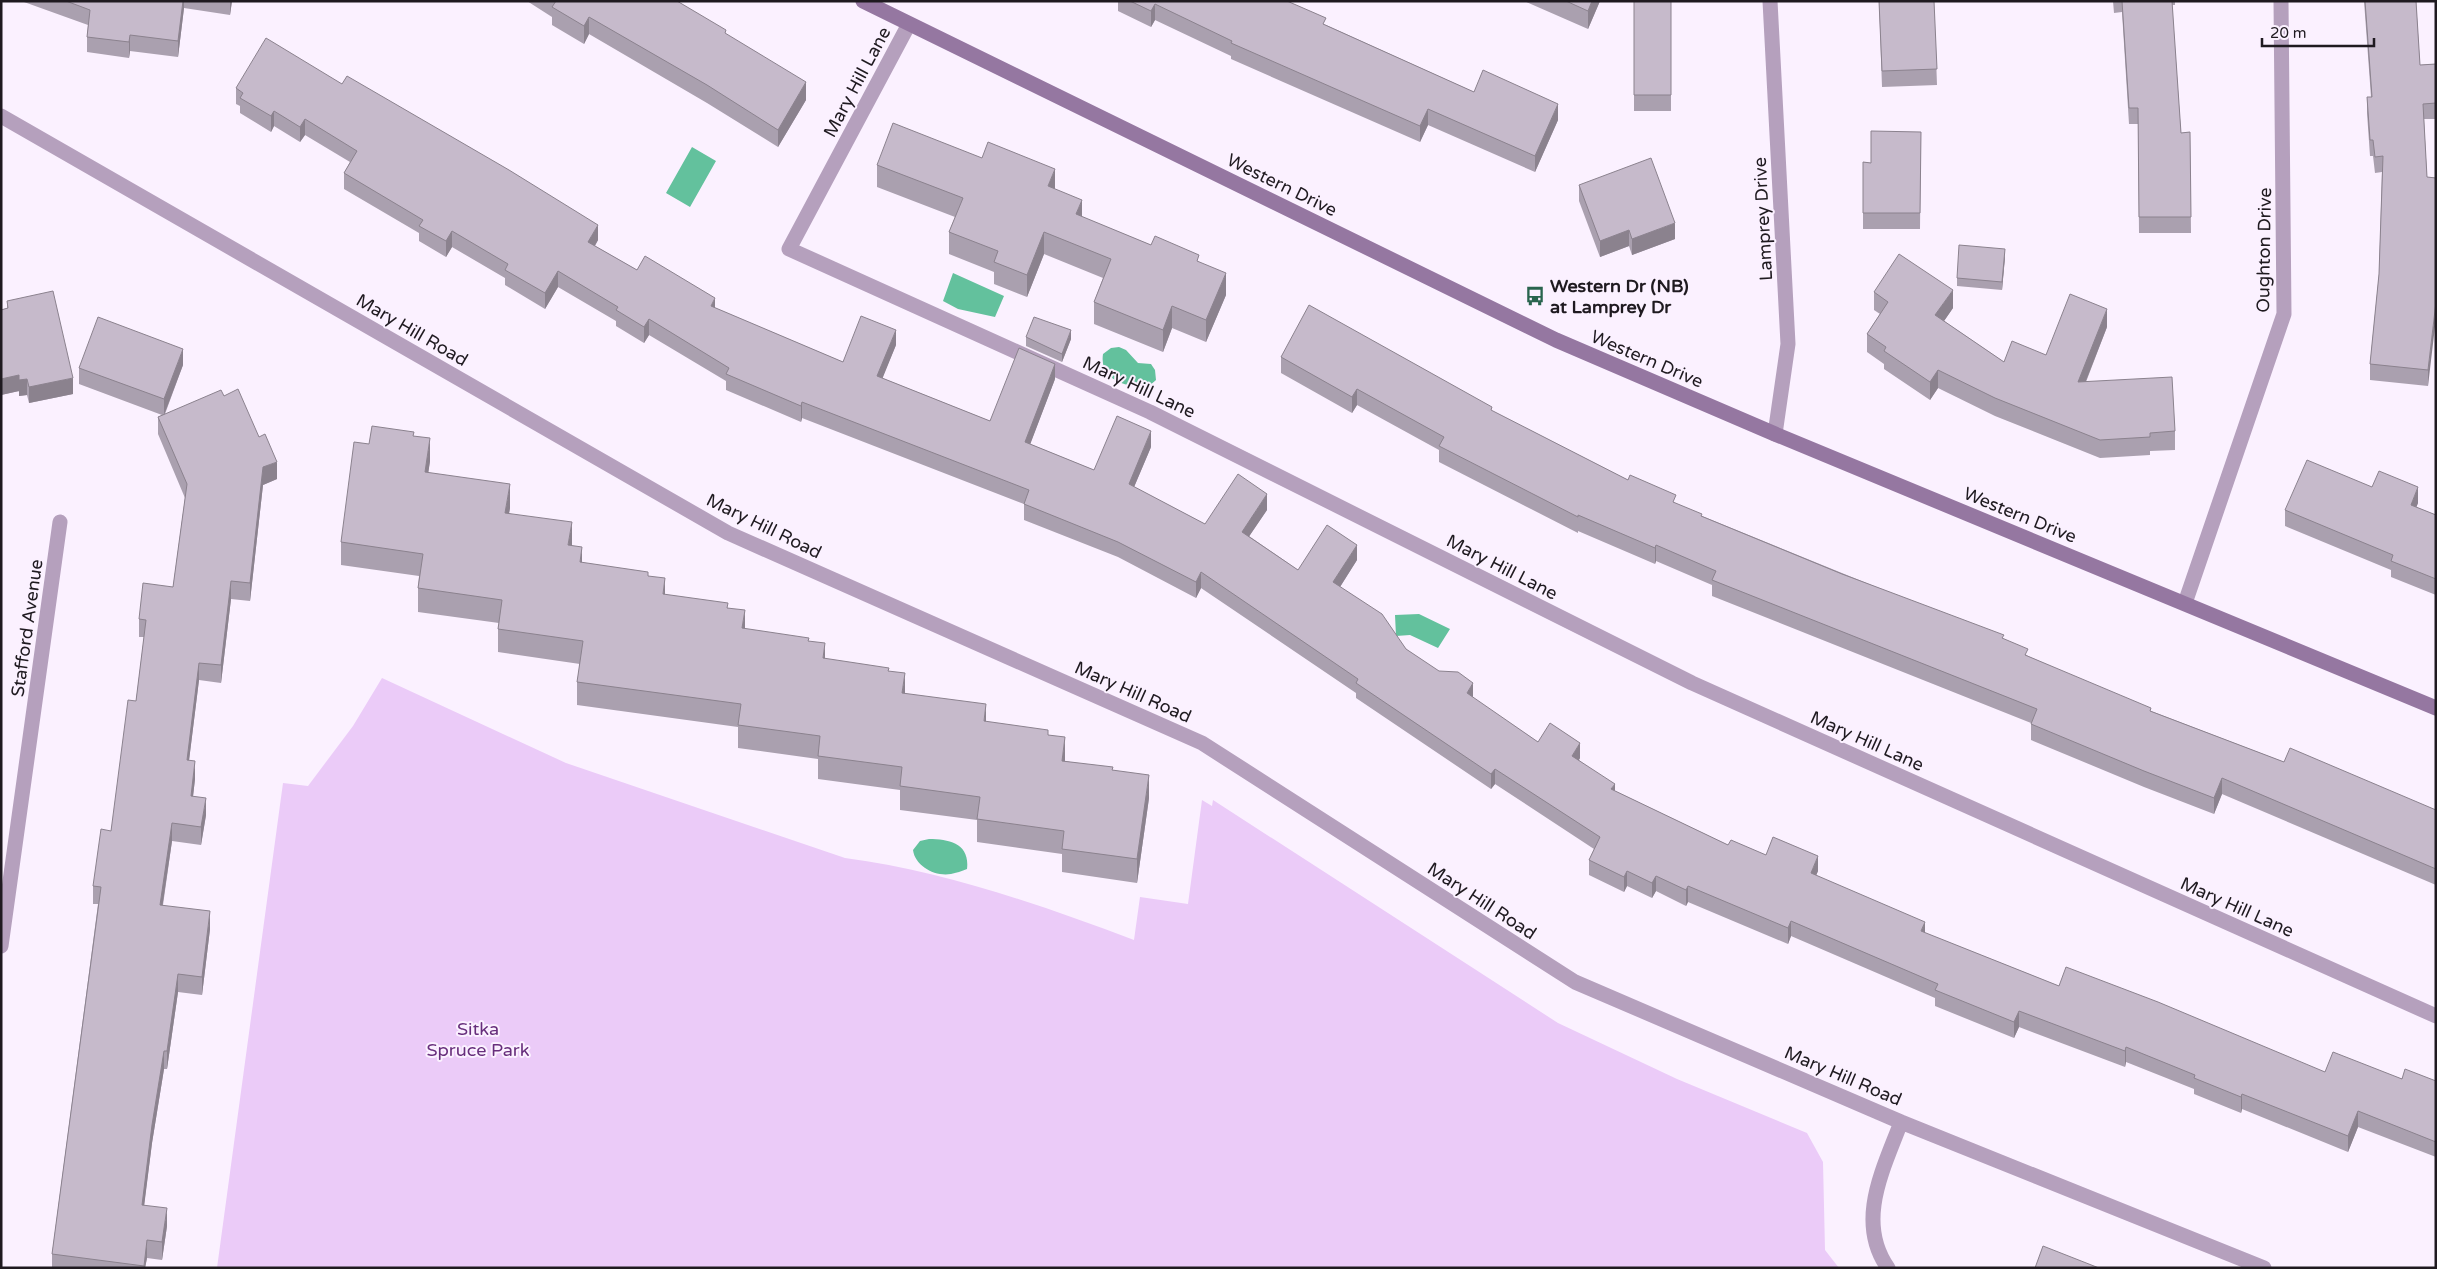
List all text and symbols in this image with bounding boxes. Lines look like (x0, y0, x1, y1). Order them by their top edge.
scale bar (2262, 15, 2374, 47)
street label: Mary Hill Lane (819, 23, 895, 141)
text: 20 m (2270, 24, 2307, 42)
street label: Western Drive (1223, 149, 1341, 221)
street label: Lamprey Drive (1749, 157, 1777, 281)
street label: Oughton Drive (2252, 187, 2276, 313)
place label: Western Dr (NB) at Lamprey Dr (1550, 275, 1689, 318)
bus stop icon: Western Dr (NB) at Lamprey Dr (1524, 285, 1546, 307)
street label: Mary Hill Road (352, 289, 472, 371)
street label: Western Drive (1587, 325, 1707, 393)
street label: Mary Hill Lane (1079, 351, 1199, 423)
street label: Western Drive (1960, 482, 2080, 548)
street label: Mary Hill Road (703, 489, 825, 563)
street label: Mary Hill Lane (1443, 530, 1561, 604)
street label: Stafford Avenue (6, 558, 48, 698)
street label: Mary Hill Road (1071, 656, 1195, 728)
street label: Mary Hill Lane (1807, 706, 1927, 776)
street label: Mary Hill Road (1423, 858, 1541, 944)
street label: Mary Hill Lane (2177, 872, 2297, 942)
park label: Sitka Spruce Park (427, 1018, 530, 1061)
street label: Mary Hill Road (1781, 1041, 1905, 1111)

